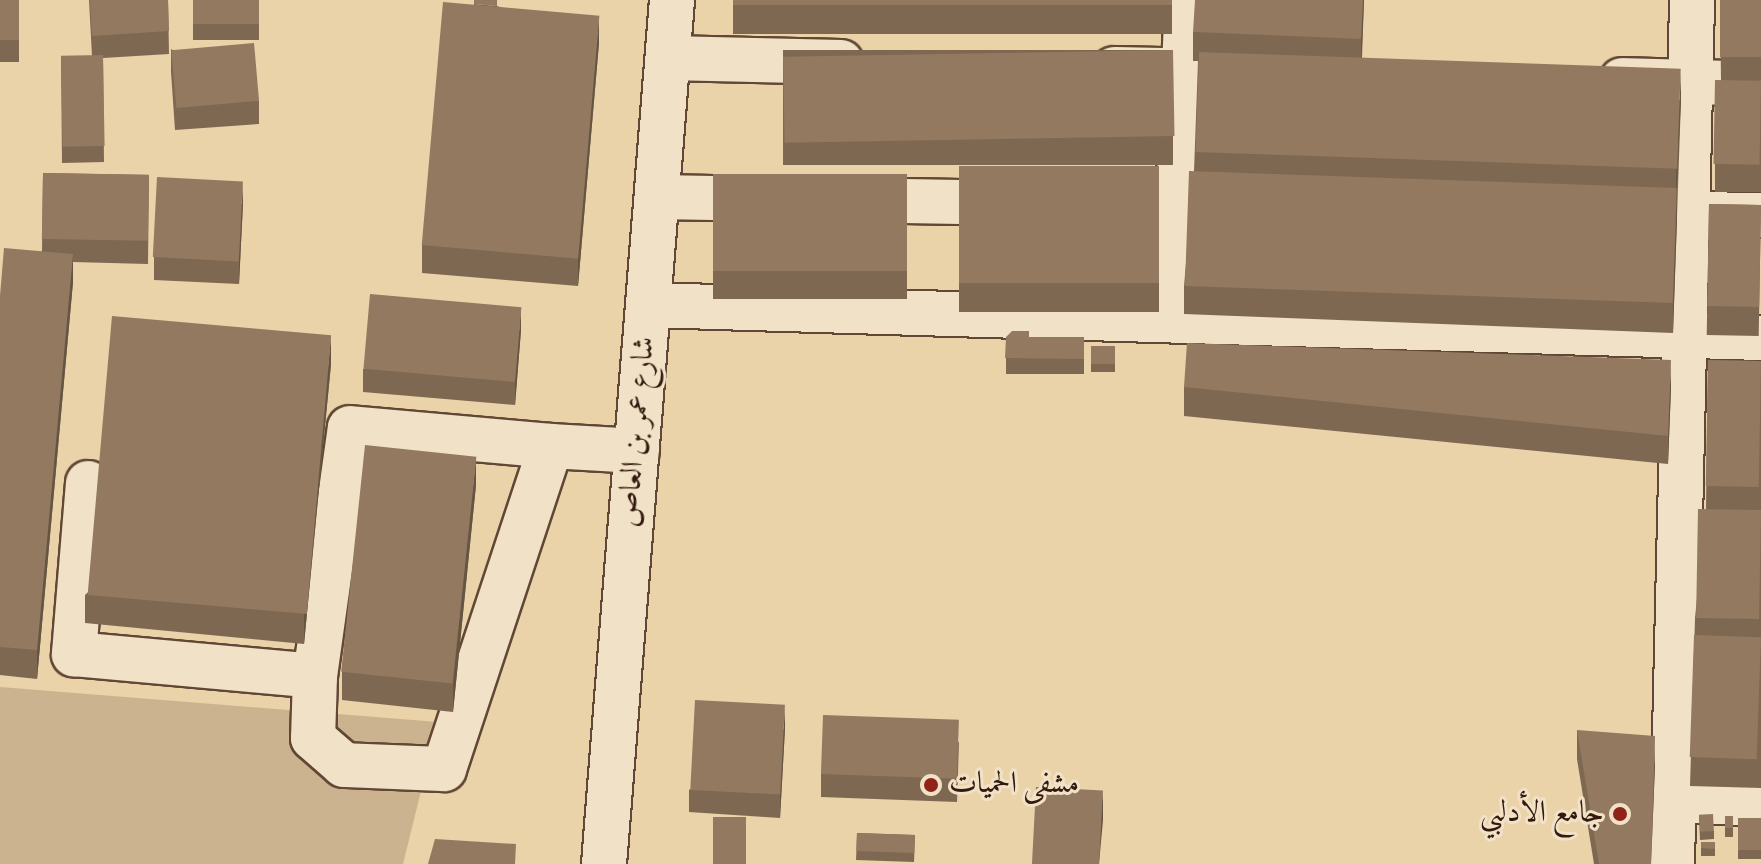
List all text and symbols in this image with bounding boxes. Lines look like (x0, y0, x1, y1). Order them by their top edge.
street label: شارع عمر بن العاص (612, 335, 664, 529)
place label: مشفى الحميات (949, 767, 1079, 803)
marker: مشفى الحميات (920, 774, 942, 796)
place label: جامع الأدلبي (1480, 796, 1604, 832)
marker: جامع الأدلبي (1611, 805, 1629, 823)

